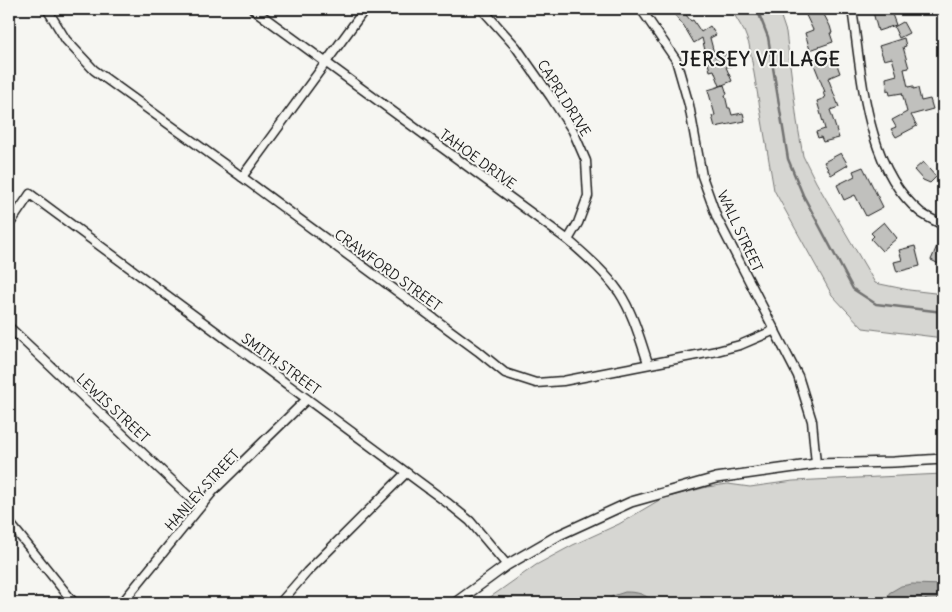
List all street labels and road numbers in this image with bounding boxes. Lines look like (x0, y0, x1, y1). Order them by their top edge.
street label: CAPRI DRIVE (533, 56, 595, 140)
street label: TAHOE DRIVE (436, 125, 520, 193)
street label: WALL STREET (713, 187, 767, 275)
street label: CRAWFORD STREET (331, 225, 445, 315)
street label: SMITH STREET (238, 329, 324, 399)
street label: LEWIS STREET (73, 370, 153, 446)
street label: HANLEY STREET (161, 446, 243, 534)

